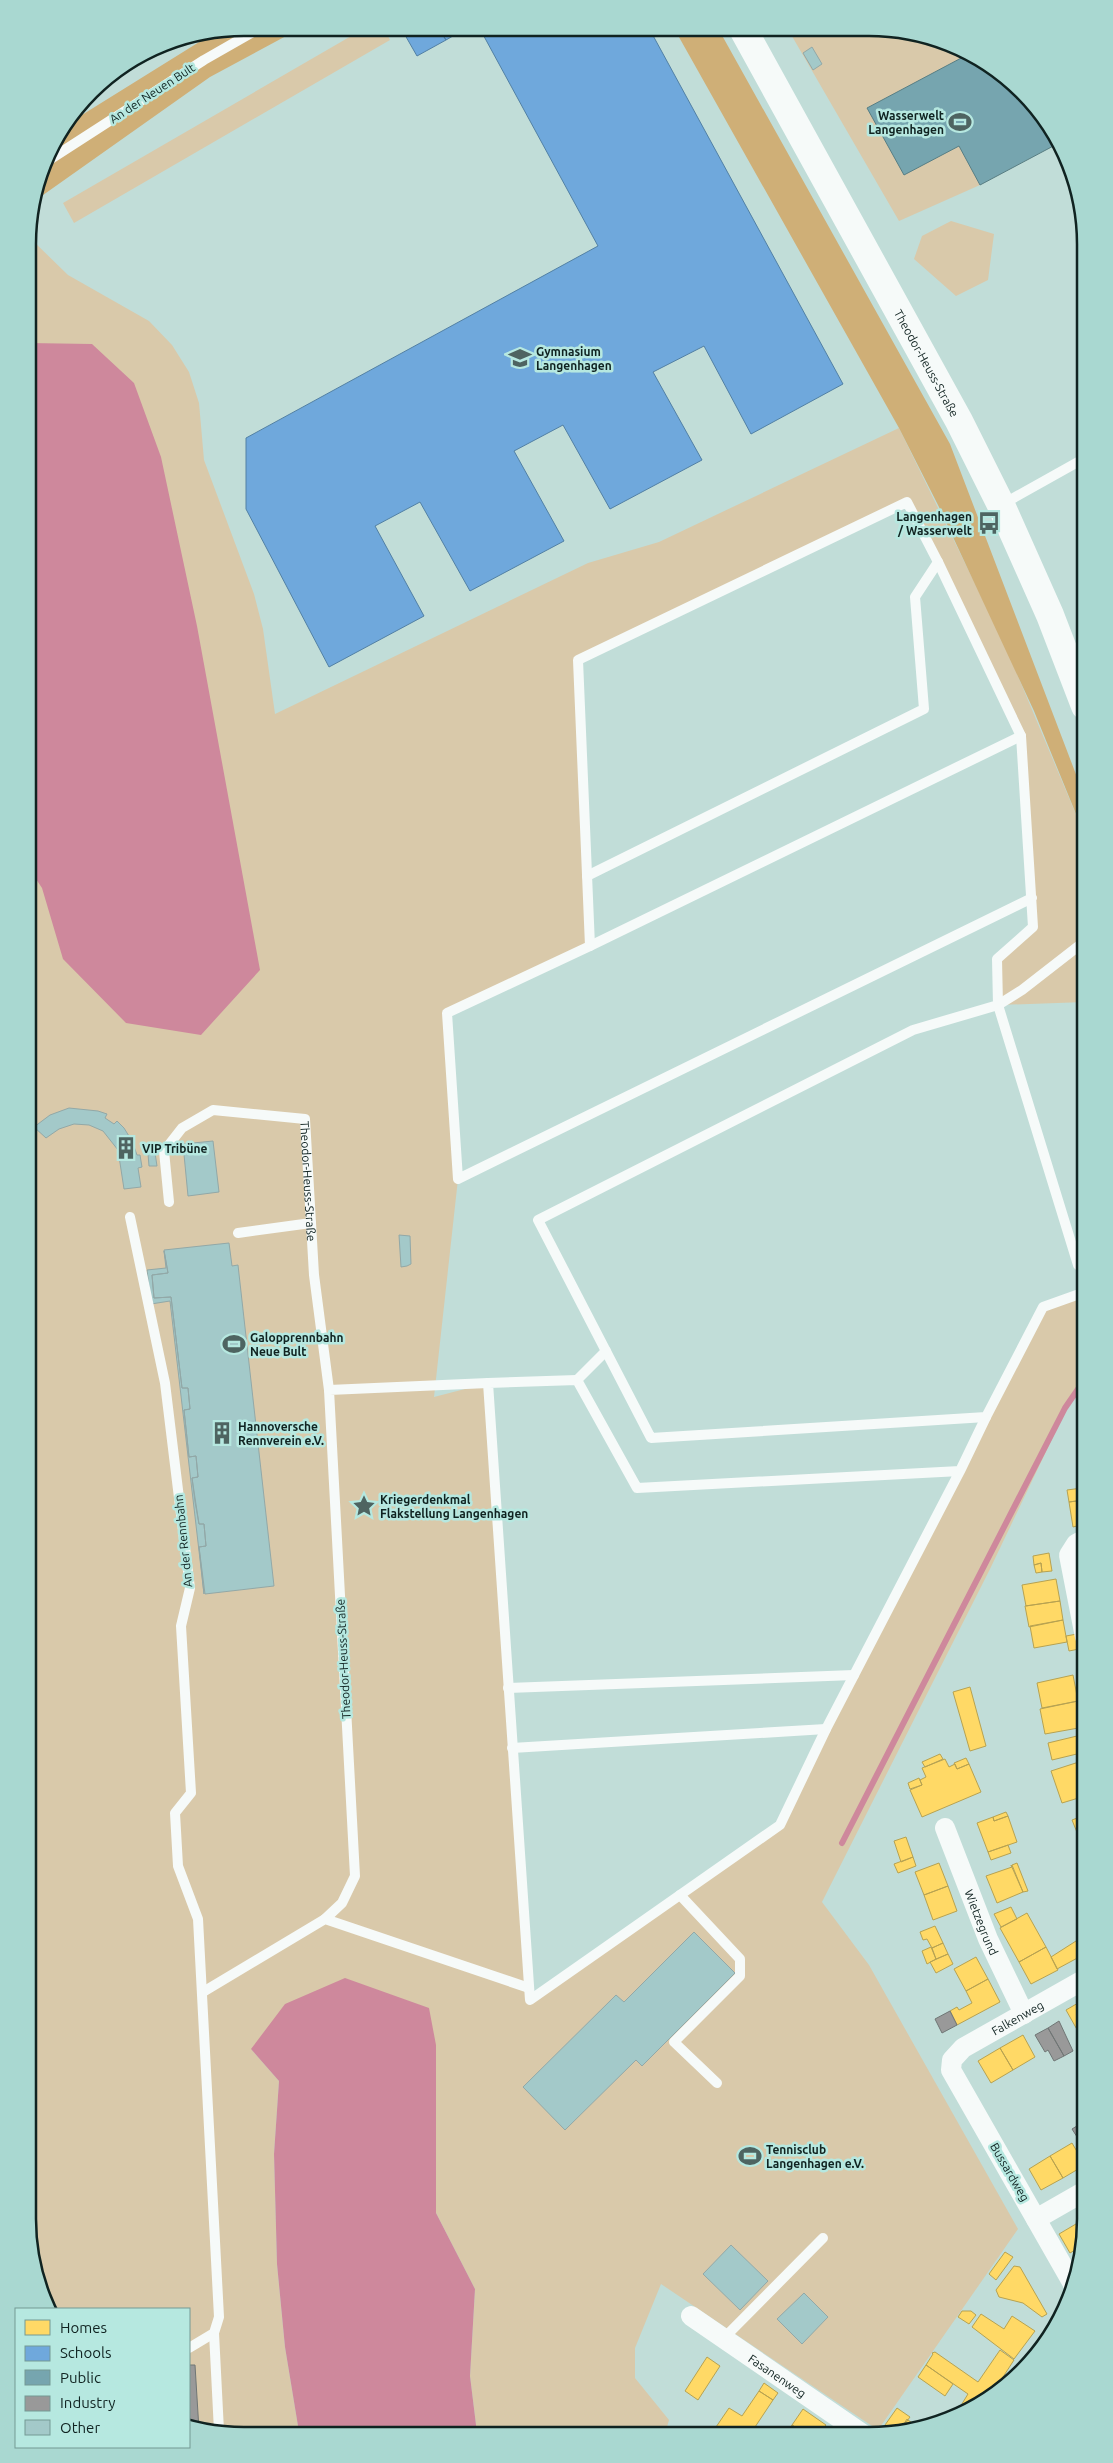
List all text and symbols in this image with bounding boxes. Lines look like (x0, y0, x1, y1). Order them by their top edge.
street label: An der Neuen Bult (107, 60, 197, 125)
place label: Wasserwelt Langenhagen (868, 109, 944, 136)
sports icon: Wasserwelt Langenhagen (947, 109, 973, 135)
street label: Theodor-Heuss-Straße (892, 307, 962, 419)
school or university icon: Gymnasium Langenhagen (507, 345, 533, 371)
place label: Gymnasium Langenhagen (536, 345, 612, 372)
place label: Langenhagen / Wasserwelt (896, 510, 972, 537)
bus stop icon: Langenhagen / Wasserwelt (976, 510, 1002, 536)
street label: Theodor-Heuss-Straße (299, 1121, 319, 1242)
building icon: VIP Tribüne (113, 1135, 139, 1161)
place label: VIP Tribüne (142, 1142, 207, 1155)
sports icon: Galopprennbahn Neue Bult (221, 1331, 247, 1357)
place label: Galopprennbahn Neue Bult (250, 1331, 344, 1358)
building icon: Hannoversche Rennverein e.V. (209, 1420, 235, 1446)
place label: Hannoversche Rennverein e.V. (238, 1420, 324, 1447)
place icon: Kriegerdenkmal Flakstellung Langenhagen (351, 1493, 377, 1519)
place label: Kriegerdenkmal Flakstellung Langenhagen (380, 1493, 528, 1520)
street label: An der Rennbahn (172, 1494, 194, 1588)
street label: Theodor-Heuss-Straße (333, 1599, 353, 1719)
street label: Wietzegrund (963, 1887, 1001, 1957)
street label: Falkenweg (989, 1998, 1045, 2037)
street label: Bussardweg (988, 2140, 1032, 2204)
sports icon: Tennisclub Langenhagen e.V. (737, 2143, 763, 2169)
place label: Tennisclub Langenhagen e.V. (766, 2143, 864, 2170)
legend (15, 2308, 190, 2448)
text: Homes (60, 2319, 107, 2336)
text: Schools (60, 2344, 111, 2361)
street label: Fasanenweg (746, 2351, 809, 2400)
text: Public (60, 2369, 101, 2386)
text: Industry (60, 2394, 115, 2411)
text: Other (60, 2419, 100, 2436)

